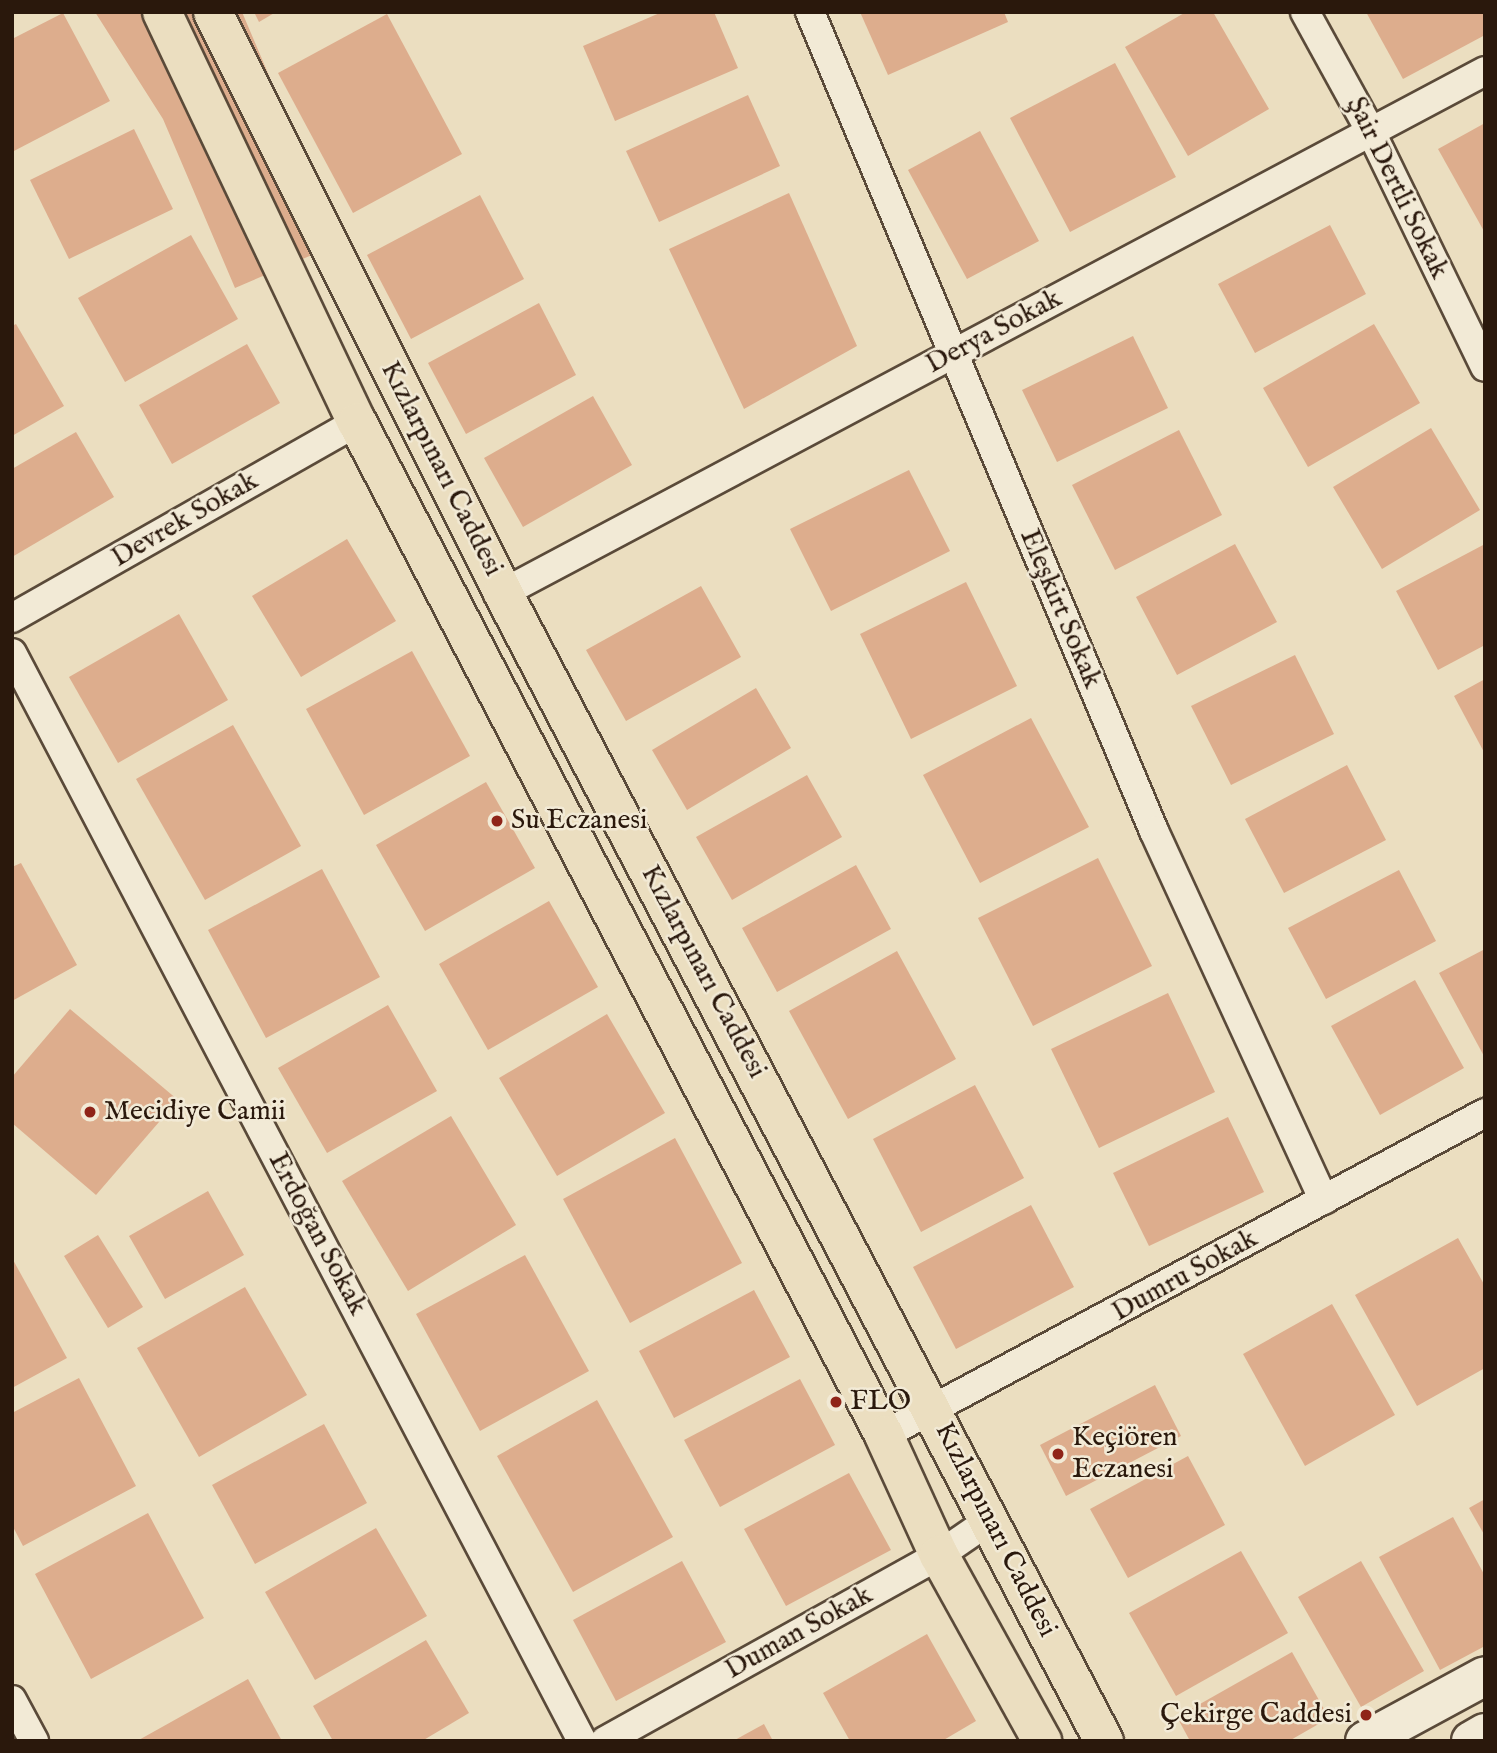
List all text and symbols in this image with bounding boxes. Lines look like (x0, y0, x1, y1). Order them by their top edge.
street label: Şair Dertli Sokak (1338, 92, 1456, 284)
street label: Derya Sokak (920, 282, 1068, 382)
street label: Kızlarpınarı Caddesi (372, 356, 510, 582)
street label: Devrek Sokak (106, 465, 264, 575)
street label: Eleşkirt Sokak (1011, 524, 1109, 694)
place label: Su Eczanesi (511, 804, 648, 838)
marker: Su Eczanesi (489, 813, 505, 829)
street label: Kızlarpınarı Caddesi (633, 860, 773, 1084)
place label: Mecidiye Camii (104, 1095, 286, 1129)
marker: Mecidiye Camii (82, 1104, 98, 1120)
street label: Erdoğan Sokak (260, 1147, 374, 1321)
street label: Dumru Sokak (1106, 1222, 1264, 1330)
place label: FLO (850, 1385, 911, 1419)
marker: FLO (828, 1394, 844, 1410)
street label: Kızlarpınarı Caddesi (926, 1417, 1064, 1643)
place label: Keçiören Eczanesi (1072, 1421, 1178, 1487)
marker: Keçiören Eczanesi (1050, 1446, 1066, 1462)
street label: Duman Sokak (720, 1579, 878, 1687)
place label: Çekirge Caddesi (1160, 1698, 1352, 1732)
marker: Çekirge Caddesi (1358, 1707, 1374, 1723)

